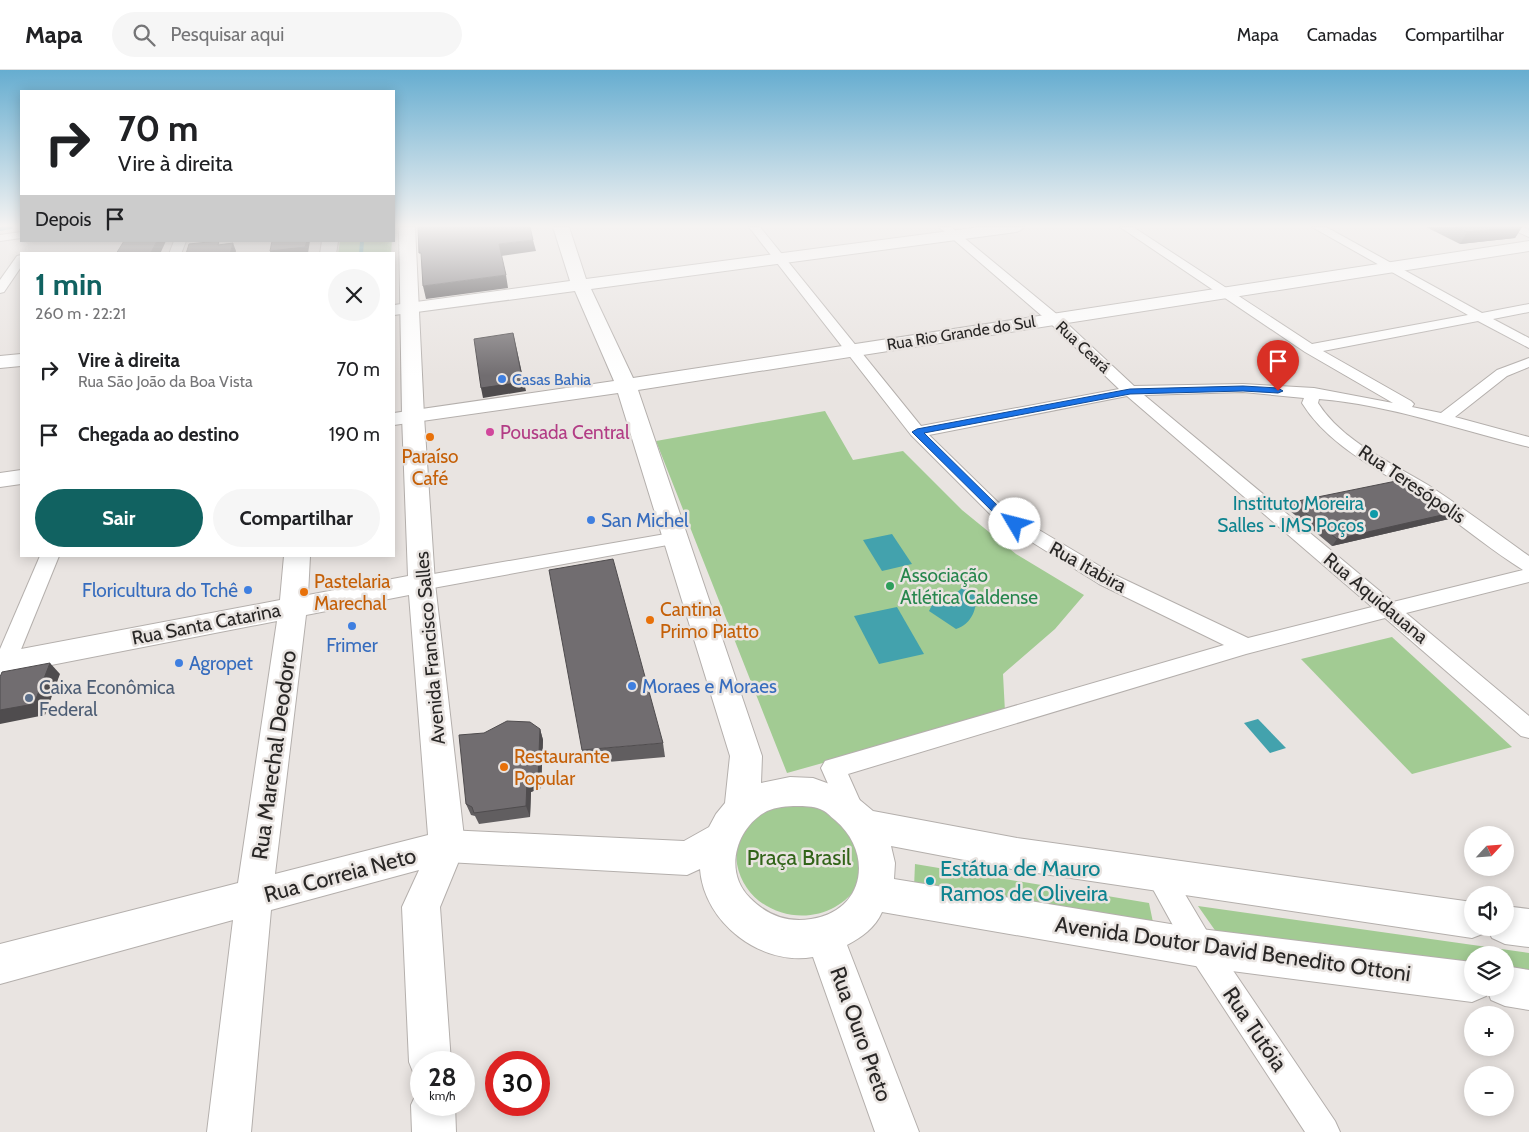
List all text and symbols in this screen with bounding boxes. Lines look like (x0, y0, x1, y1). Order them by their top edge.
search box (112, 12, 462, 57)
text: Mapa (25, 20, 82, 49)
icon: search (130, 21, 158, 49)
text: Pesquisar aqui (170, 23, 284, 46)
text: Mapa (1237, 24, 1279, 46)
text: Camadas (1307, 24, 1377, 46)
text: Compartilhar (1405, 24, 1504, 46)
text: 70 m (118, 107, 199, 150)
icon: right (35, 110, 100, 175)
text: Vire à direita (118, 150, 233, 177)
icon: arrive (101, 205, 129, 233)
text: Depois (35, 208, 91, 231)
text: 1 min (35, 266, 103, 303)
button: close (328, 269, 380, 321)
text: 260 m · 22:21 (35, 304, 126, 323)
street label: Rua Rio Grande do Sul (885, 312, 1037, 354)
street label: Rua Ceará (1052, 317, 1114, 377)
pin (1257, 340, 1299, 391)
icon: arrive (1264, 347, 1292, 375)
text: Vire à direita (78, 349, 180, 372)
icon: right (35, 356, 63, 384)
text: 70 m (336, 358, 380, 381)
place label: Casas Bahia (512, 370, 591, 389)
text: Rua São João da Boa Vista (78, 372, 253, 391)
marker: Casas Bahia (496, 373, 508, 385)
icon: arrive (35, 421, 63, 449)
place label: Pousada Central (500, 421, 630, 444)
text: Chegada ao destino (78, 423, 239, 446)
text: 190 m (329, 423, 380, 446)
marker: Pousada Central (484, 426, 496, 438)
marker: Paraíso Café (424, 431, 436, 443)
street label: Rua Teresópolis (1354, 440, 1470, 528)
place label: Paraíso Café (401, 445, 459, 490)
button: Sair (35, 489, 203, 547)
button: Compartilhar (213, 489, 380, 547)
place label: Instituto Moreira Salles - IMS Poços (1217, 492, 1364, 537)
position arrow (988, 497, 1040, 549)
marker: Instituto Moreira Salles - IMS Poços (1368, 508, 1380, 520)
place label: San Michel (601, 509, 689, 532)
marker: San Michel (585, 514, 597, 526)
street label: Rua Itabira (1046, 536, 1130, 598)
street label: Rua Aquidauana (1319, 548, 1433, 648)
street label: Avenida Francisco Salles (410, 550, 450, 745)
place label: Associação Atlética Caldense (900, 564, 1038, 609)
place label: Pastelaria Marechal (314, 570, 390, 615)
place label: Floricultura do Tchê (82, 579, 238, 602)
marker: Associação Atlética Caldense (884, 580, 896, 592)
marker: Floricultura do Tchê (242, 584, 254, 596)
marker: Pastelaria Marechal (298, 586, 310, 598)
street label: Rua Santa Catarina (130, 598, 282, 650)
place label: Cantina Primo Piatto (660, 598, 759, 643)
marker: Cantina Primo Piatto (644, 614, 656, 626)
marker: Frimer (346, 620, 358, 632)
place label: Frimer (326, 634, 378, 657)
street label: Rua Marechal Deodoro (246, 649, 302, 861)
place label: Agropet (189, 652, 254, 675)
marker: Agropet (173, 657, 185, 669)
place label: Moraes e Moraes (642, 675, 777, 698)
place label: Caixa Econômica Federal (39, 676, 175, 721)
marker: Moraes e Moraes (626, 680, 638, 692)
marker: Caixa Econômica Federal (23, 692, 35, 704)
place label: Restaurante Popular (514, 745, 610, 790)
marker: Restaurante Popular (498, 761, 510, 773)
north arrow (1464, 826, 1514, 876)
map controls (1464, 826, 1514, 1116)
street label: Rua Correia Neto (261, 842, 419, 908)
park label: Praça Brasil (747, 844, 852, 871)
place label: Estátua de Mauro Ramos de Oliveira (940, 855, 1109, 907)
marker: Estátua de Mauro Ramos de Oliveira (924, 875, 936, 887)
button: sound (1464, 886, 1514, 936)
street label: Avenida Doutor David Benedito Ottoni (1053, 911, 1413, 987)
button: layers (1464, 946, 1514, 996)
street label: Rua Ouro Preto (824, 963, 898, 1105)
street label: Rua Tutóia (1217, 982, 1293, 1077)
button: + (1464, 1006, 1514, 1056)
speed limit sign: 30 (485, 1051, 550, 1116)
text: 28 (428, 1062, 457, 1092)
button: − (1464, 1066, 1514, 1116)
text: km/h (429, 1088, 456, 1103)

